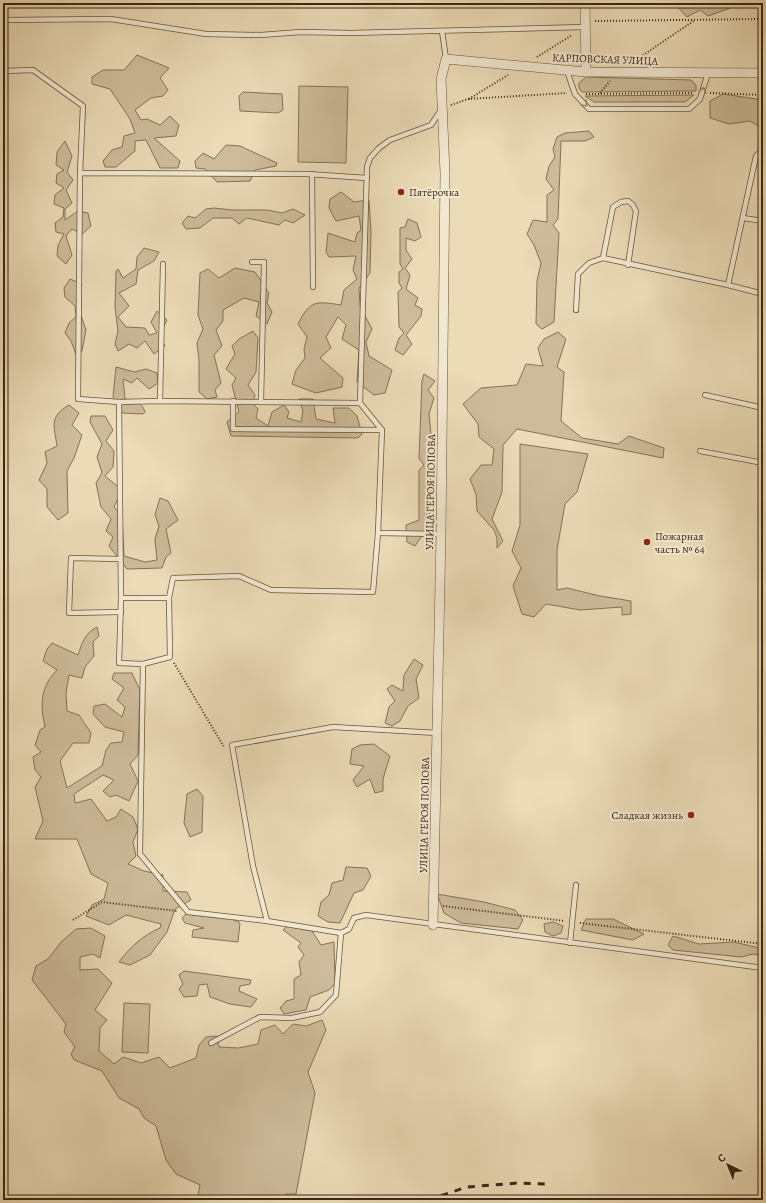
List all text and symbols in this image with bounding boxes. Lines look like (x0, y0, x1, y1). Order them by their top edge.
street label: КАРПОВСКАЯ УЛИЦА (552, 50, 659, 69)
one-way arrow (698, 87, 707, 94)
one-way arrow (580, 99, 588, 107)
place label: Пятёрочка (409, 185, 460, 200)
marker: Пятёрочка (396, 187, 406, 197)
street label: УЛИЦА ГЕРОЯ ПОПОВА (422, 433, 439, 550)
place label: Пожарная часть № 64 (655, 529, 705, 557)
marker: Пожарная часть № 64 (642, 537, 652, 547)
street label: УЛИЦА ГЕРОЯ ПОПОВА (416, 756, 433, 873)
place label: Сладкая жизнь (611, 808, 683, 823)
marker: Сладкая жизнь (686, 810, 696, 820)
north arrow (708, 1145, 748, 1185)
text: С (714, 1150, 729, 1166)

